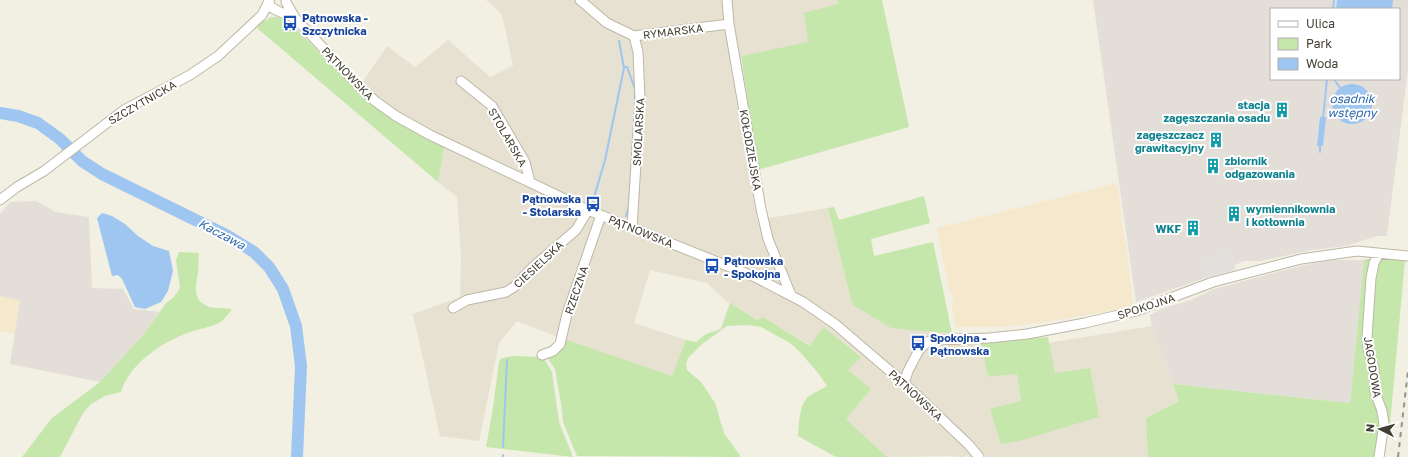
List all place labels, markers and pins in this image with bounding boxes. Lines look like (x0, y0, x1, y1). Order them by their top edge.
place label: Pątnowska - Szczytnicka (302, 11, 368, 37)
bus stop icon: Pątnowska - Szczytnicka (281, 14, 299, 32)
place label: stacja zagęszczania osadu (1163, 98, 1270, 124)
building icon: stacja zagęszczania osadu (1273, 101, 1291, 119)
place label: zagęszczacz grawitacyjny (1135, 128, 1204, 154)
building icon: zagęszczacz grawitacyjny (1207, 131, 1225, 149)
place label: zbiornik odgazowania (1225, 154, 1295, 180)
building icon: zbiornik odgazowania (1204, 157, 1222, 175)
place label: Pątnowska - Stolarska (522, 192, 581, 218)
bus stop icon: Pątnowska - Stolarska (584, 195, 602, 213)
place label: wymiennikownia i kotłownia (1246, 202, 1335, 228)
building icon: wymiennikownia i kotłownia (1225, 205, 1243, 223)
building icon: WKF (1184, 219, 1202, 237)
place label: WKF (1155, 222, 1181, 235)
place label: Pątnowska - Spokojna (724, 254, 783, 280)
bus stop icon: Pątnowska - Spokojna (703, 257, 721, 275)
place label: Spokojna - Pątnowska (930, 331, 989, 357)
bus stop icon: Spokojna - Pątnowska (909, 334, 927, 352)

